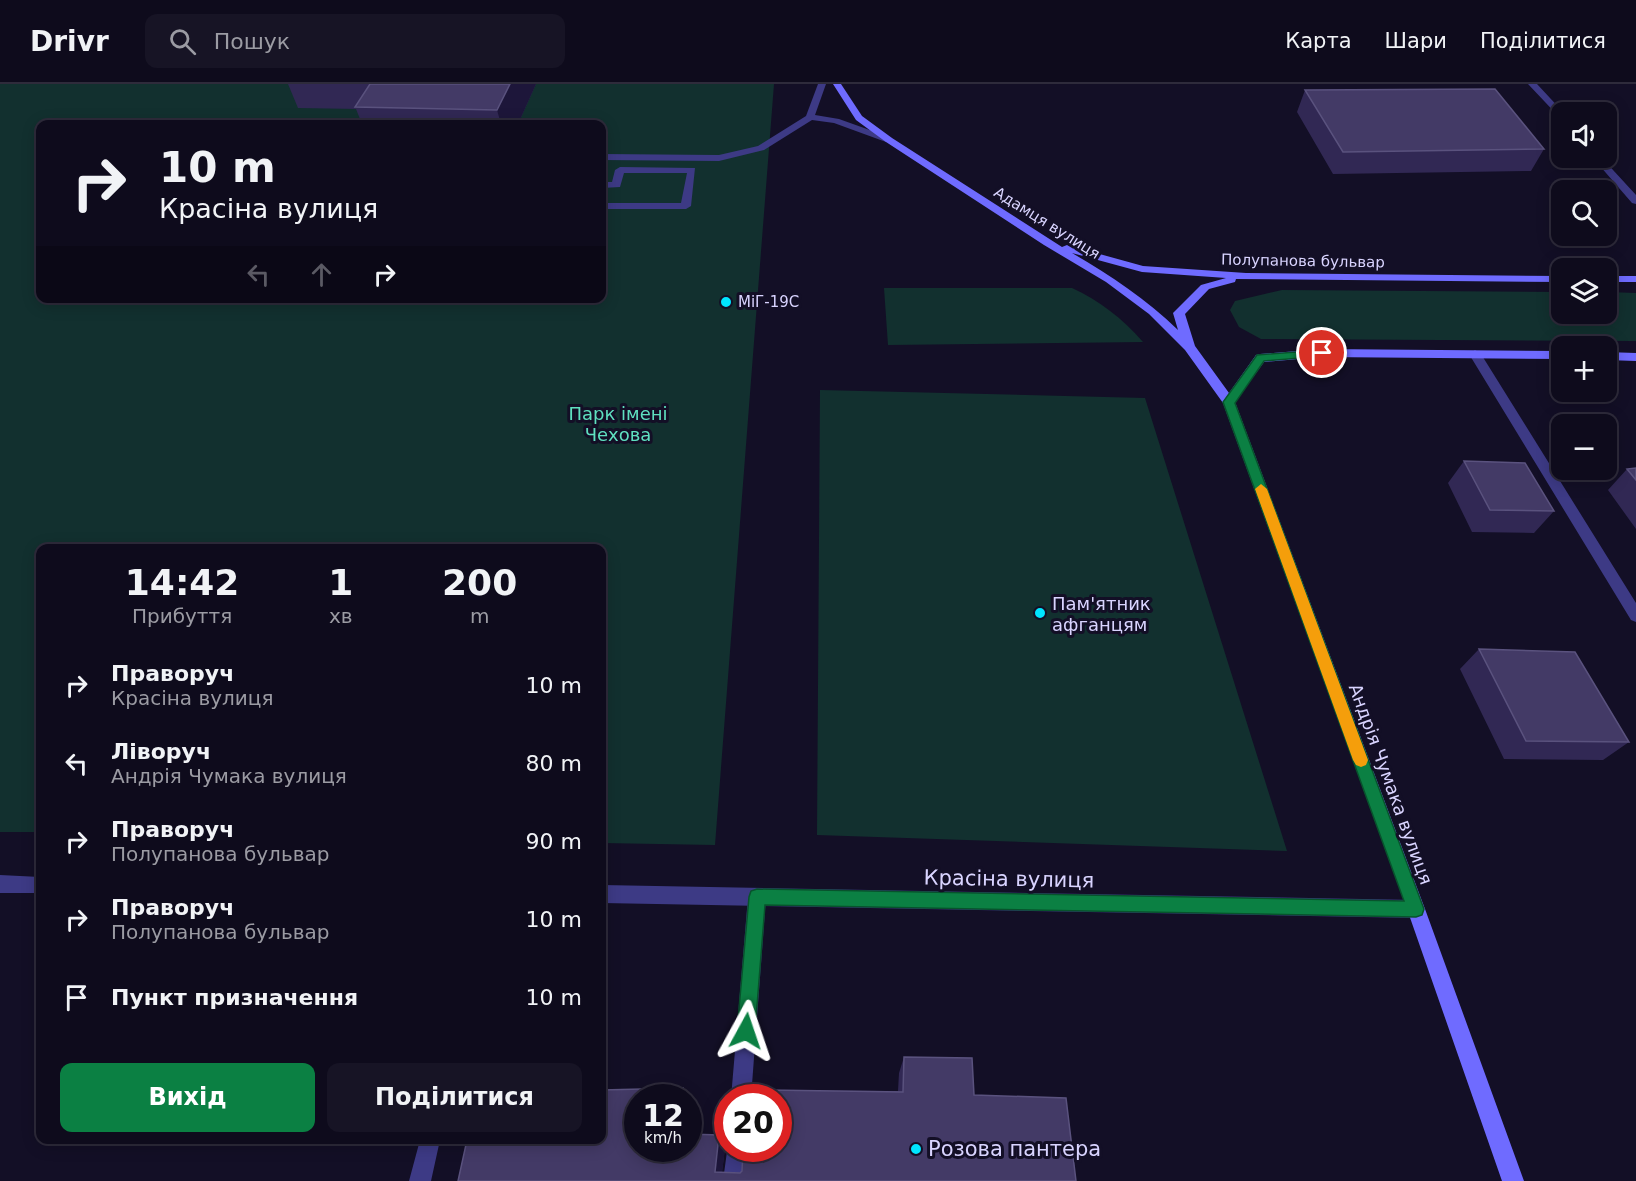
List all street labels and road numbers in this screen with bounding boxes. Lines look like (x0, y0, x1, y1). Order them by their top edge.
street label: Адамця вулиця (991, 183, 1103, 263)
street label: Полупанова бульвар (1221, 251, 1385, 271)
street label: Андрія Чумака вулиця (1345, 681, 1437, 887)
street label: Красіна вулиця (924, 866, 1094, 892)

